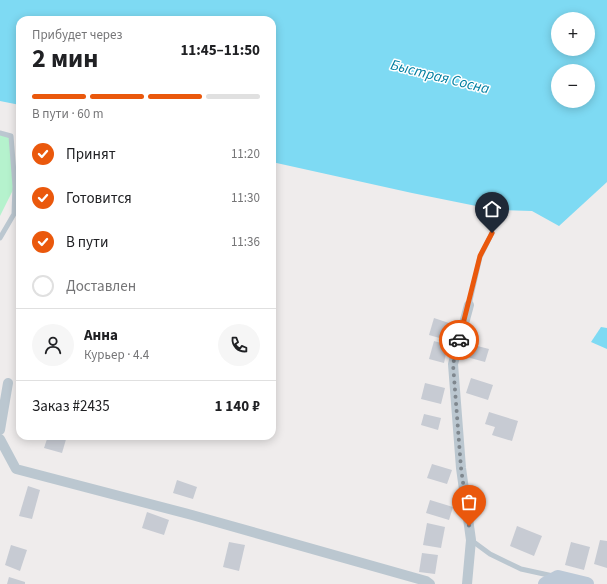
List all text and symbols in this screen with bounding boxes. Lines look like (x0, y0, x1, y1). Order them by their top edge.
map controls (551, 12, 595, 108)
button: + (551, 12, 595, 56)
text: Прибудет через (32, 26, 122, 44)
text: 2 мин (32, 40, 98, 77)
text: 11:45–11:50 (180, 40, 260, 61)
water label: Быстрая Сосна (388, 55, 492, 99)
button: − (551, 64, 595, 108)
text: В пути · 60 m (32, 105, 104, 123)
icon: check (32, 143, 54, 165)
text: Принят (66, 144, 116, 165)
text: 11:20 (231, 145, 260, 163)
icon: check (32, 187, 54, 209)
text: Готовится (66, 188, 132, 209)
text: 11:30 (231, 189, 260, 207)
pin (475, 192, 509, 233)
icon: home (481, 198, 503, 220)
icon: check (32, 231, 54, 253)
text: В пути (66, 232, 109, 253)
text: 11:36 (231, 233, 260, 251)
text: Доставлен (66, 276, 136, 297)
courier (439, 320, 479, 360)
button: person (32, 324, 74, 366)
button: phone (218, 324, 260, 366)
text: Анна (84, 325, 118, 346)
icon: car (448, 329, 470, 351)
text: Курьер · 4.4 (84, 346, 149, 364)
text: Заказ #2435 (32, 396, 110, 417)
text: 1 140 ₽ (214, 396, 260, 417)
pin (452, 485, 486, 526)
icon: bag (458, 491, 480, 513)

